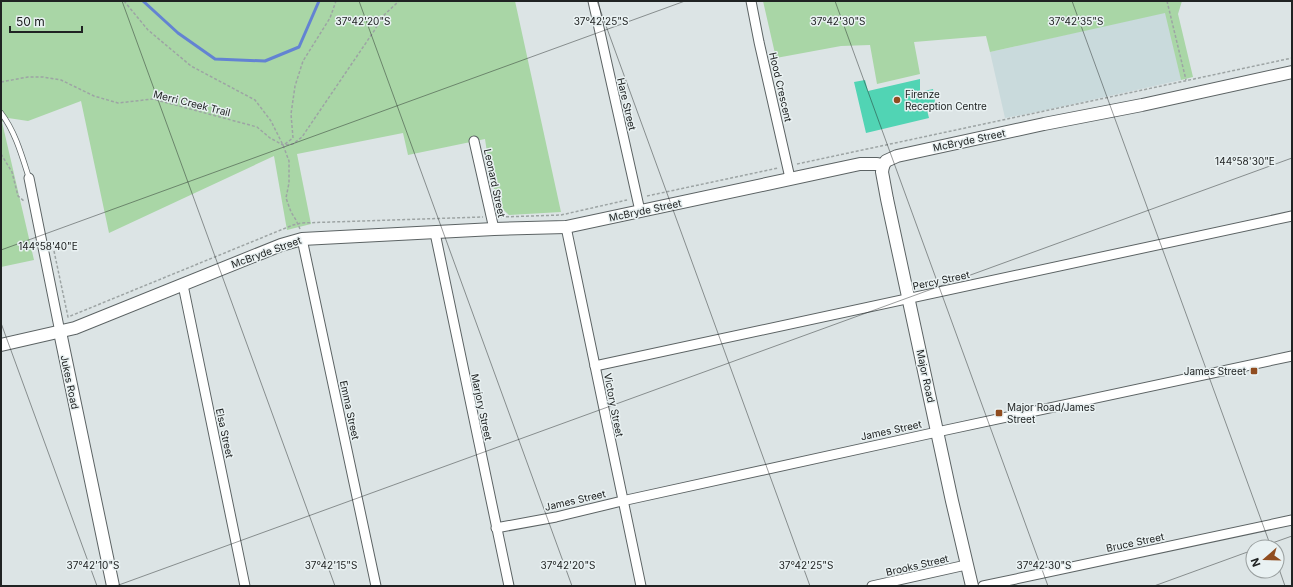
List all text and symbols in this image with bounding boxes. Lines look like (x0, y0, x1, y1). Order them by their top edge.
scale bar (10, 8, 82, 34)
text: 50 m (16, 14, 45, 29)
text: 37°42'20"S (336, 15, 390, 27)
text: 37°42'25"S (574, 15, 628, 27)
text: 37°42'30"S (810, 15, 866, 27)
text: 37°42'35"S (1049, 15, 1103, 27)
street label: Hood Crescent (767, 51, 795, 124)
street label: Hare Street (615, 77, 639, 132)
street label: Merri Creek Trail (152, 88, 232, 118)
place label: Firenze Reception Centre (905, 88, 987, 112)
marker: Firenze Reception Centre (892, 95, 902, 105)
street label: McBryde Street (932, 126, 1007, 154)
street label: Leonard Street (482, 148, 508, 219)
text: 144°58'30"E (1215, 155, 1275, 167)
street label: McBryde Street (608, 196, 683, 224)
street label: McBryde Street (229, 234, 303, 270)
text: 144°58'40"E (18, 240, 78, 252)
street label: Percy Street (911, 268, 971, 292)
street label: Major Road (915, 348, 937, 404)
street label: Jukes Road (58, 354, 82, 410)
place label: James Street (1184, 365, 1247, 377)
marker: James Street (1249, 366, 1259, 376)
street label: Victory Street (602, 372, 626, 439)
street label: Marjory Street (469, 373, 495, 442)
street label: Emma Street (338, 379, 362, 441)
place label: Major Road/James Street (1007, 401, 1095, 425)
street label: Elsa Street (214, 407, 236, 460)
marker: Major Road/James Street (994, 408, 1004, 418)
street label: James Street (859, 418, 923, 442)
street label: James Street (543, 487, 607, 513)
street label: Bruce Street (1105, 530, 1166, 554)
north arrow (1245, 539, 1285, 579)
street label: Brooks Street (885, 552, 950, 578)
text: N (1248, 556, 1264, 569)
text: 37°42'10"S (67, 559, 119, 571)
text: 37°42'15"S (305, 559, 357, 571)
text: 37°42'20"S (541, 559, 595, 571)
text: 37°42'25"S (779, 559, 833, 571)
text: 37°42'30"S (1016, 559, 1072, 571)

